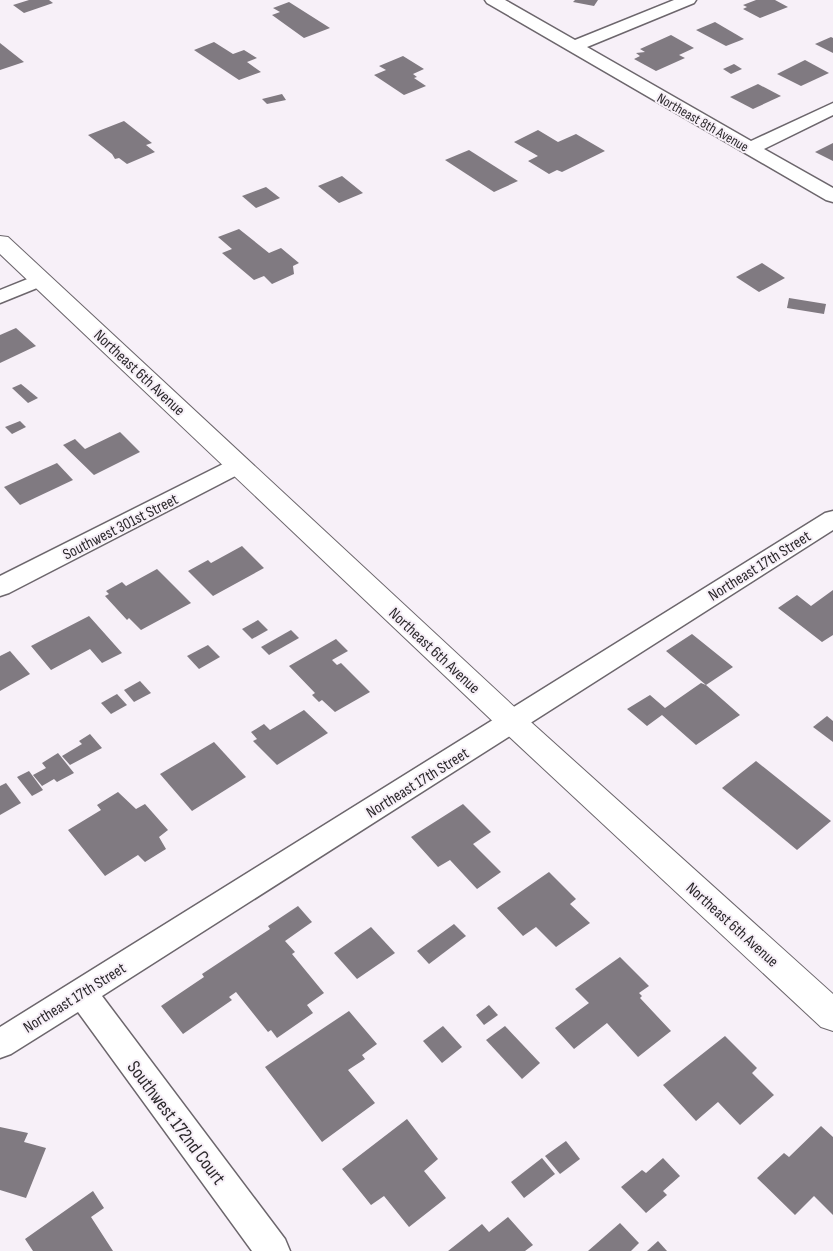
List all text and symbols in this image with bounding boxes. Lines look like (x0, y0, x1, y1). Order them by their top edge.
street label: Northeast 8th Avenue (654, 89, 752, 155)
street label: Northeast 6th Avenue (90, 326, 188, 420)
street label: Southwest 301st Street (60, 490, 182, 565)
street label: Northeast 17th Street (705, 527, 815, 605)
street label: Northeast 6th Avenue (385, 604, 483, 698)
street label: Northeast 17th Street (363, 744, 473, 822)
street label: Northeast 6th Avenue (682, 879, 782, 971)
street label: Northeast 17th Street (20, 959, 130, 1037)
street label: Southwest 172nd Court (122, 1056, 230, 1190)

